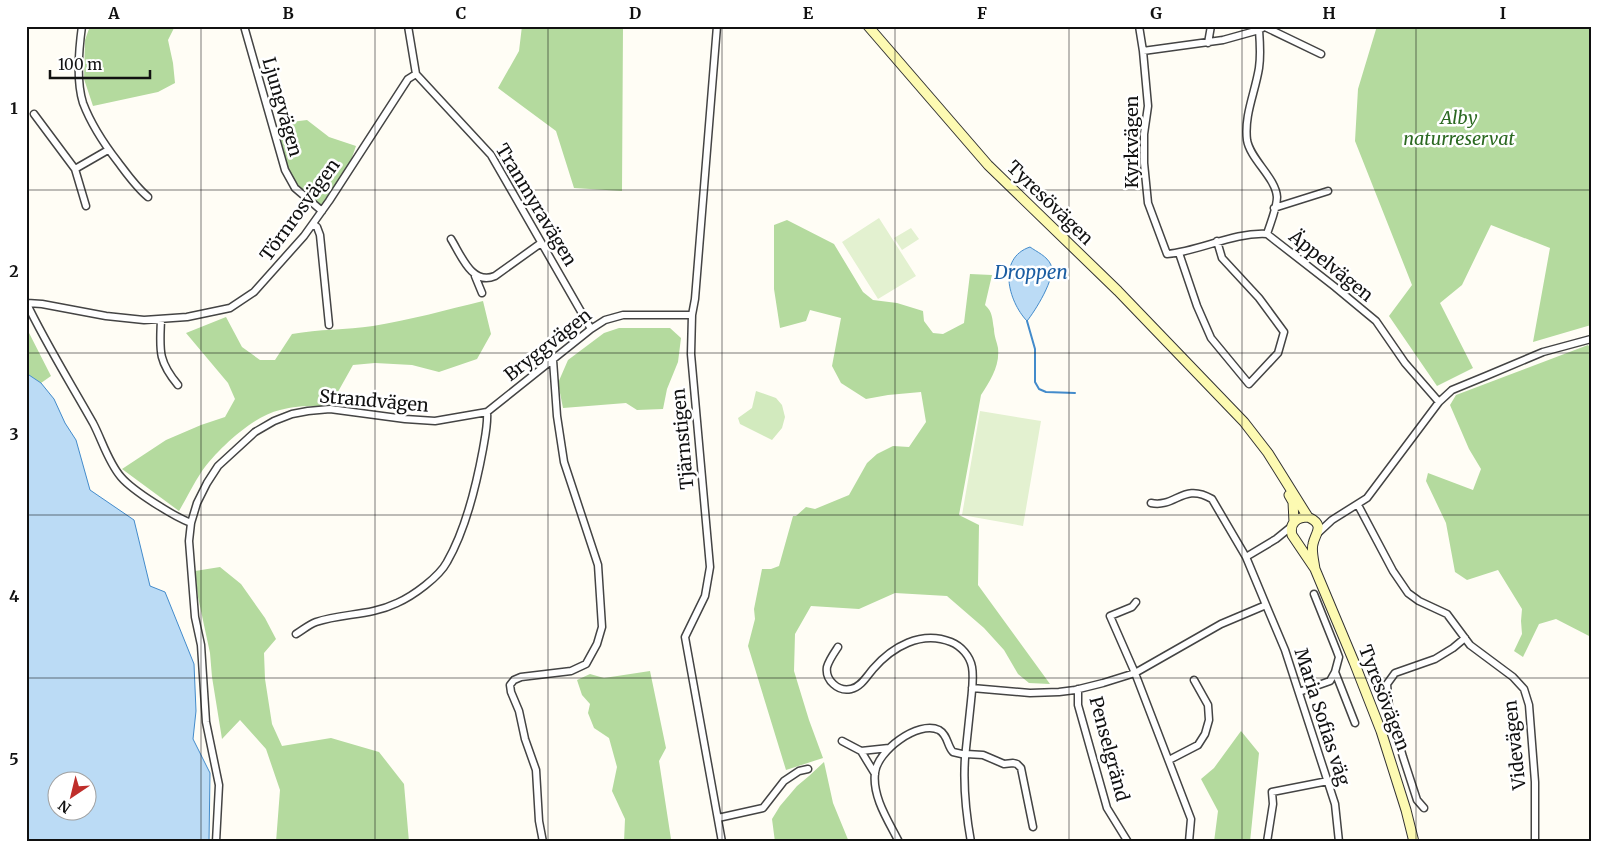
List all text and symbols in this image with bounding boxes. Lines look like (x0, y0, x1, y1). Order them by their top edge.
text: A (107, 3, 120, 23)
text: B (282, 3, 294, 23)
text: C (456, 3, 466, 23)
text: D (629, 3, 641, 23)
text: E (803, 3, 814, 23)
text: F (977, 3, 987, 23)
text: G (1150, 3, 1162, 23)
text: H (1322, 3, 1336, 23)
text: I (1500, 3, 1506, 23)
scale bar (50, 48, 150, 80)
text: 100 m (58, 55, 102, 74)
street label: Ljungvägen (257, 55, 308, 159)
street label: Kyrkvägen (1120, 95, 1143, 189)
text: 1 (10, 98, 18, 118)
park label: Alby naturreservat (1403, 106, 1516, 150)
street label: Tranmyravägen (491, 139, 582, 270)
street label: Törnrosvägen (255, 154, 345, 265)
street label: Tyresövägen (1002, 156, 1098, 250)
street label: Äppelvägen (1284, 224, 1378, 307)
water label: Droppen (993, 260, 1068, 284)
text: 2 (9, 261, 19, 281)
street label: Bryggvägen (499, 303, 596, 386)
street label: Strandvägen (318, 384, 430, 417)
street label: Tjärnstigen (667, 387, 698, 491)
text: 3 (9, 424, 19, 444)
text: 4 (9, 586, 19, 606)
street label: Tyresövägen (1354, 642, 1415, 754)
street label: Maria Sofias väg (1289, 645, 1356, 788)
street label: Penselgränd (1084, 694, 1135, 804)
street label: Videvägen (1498, 699, 1531, 792)
text: 5 (9, 749, 19, 769)
north arrow (48, 770, 98, 820)
text: N (55, 796, 74, 817)

